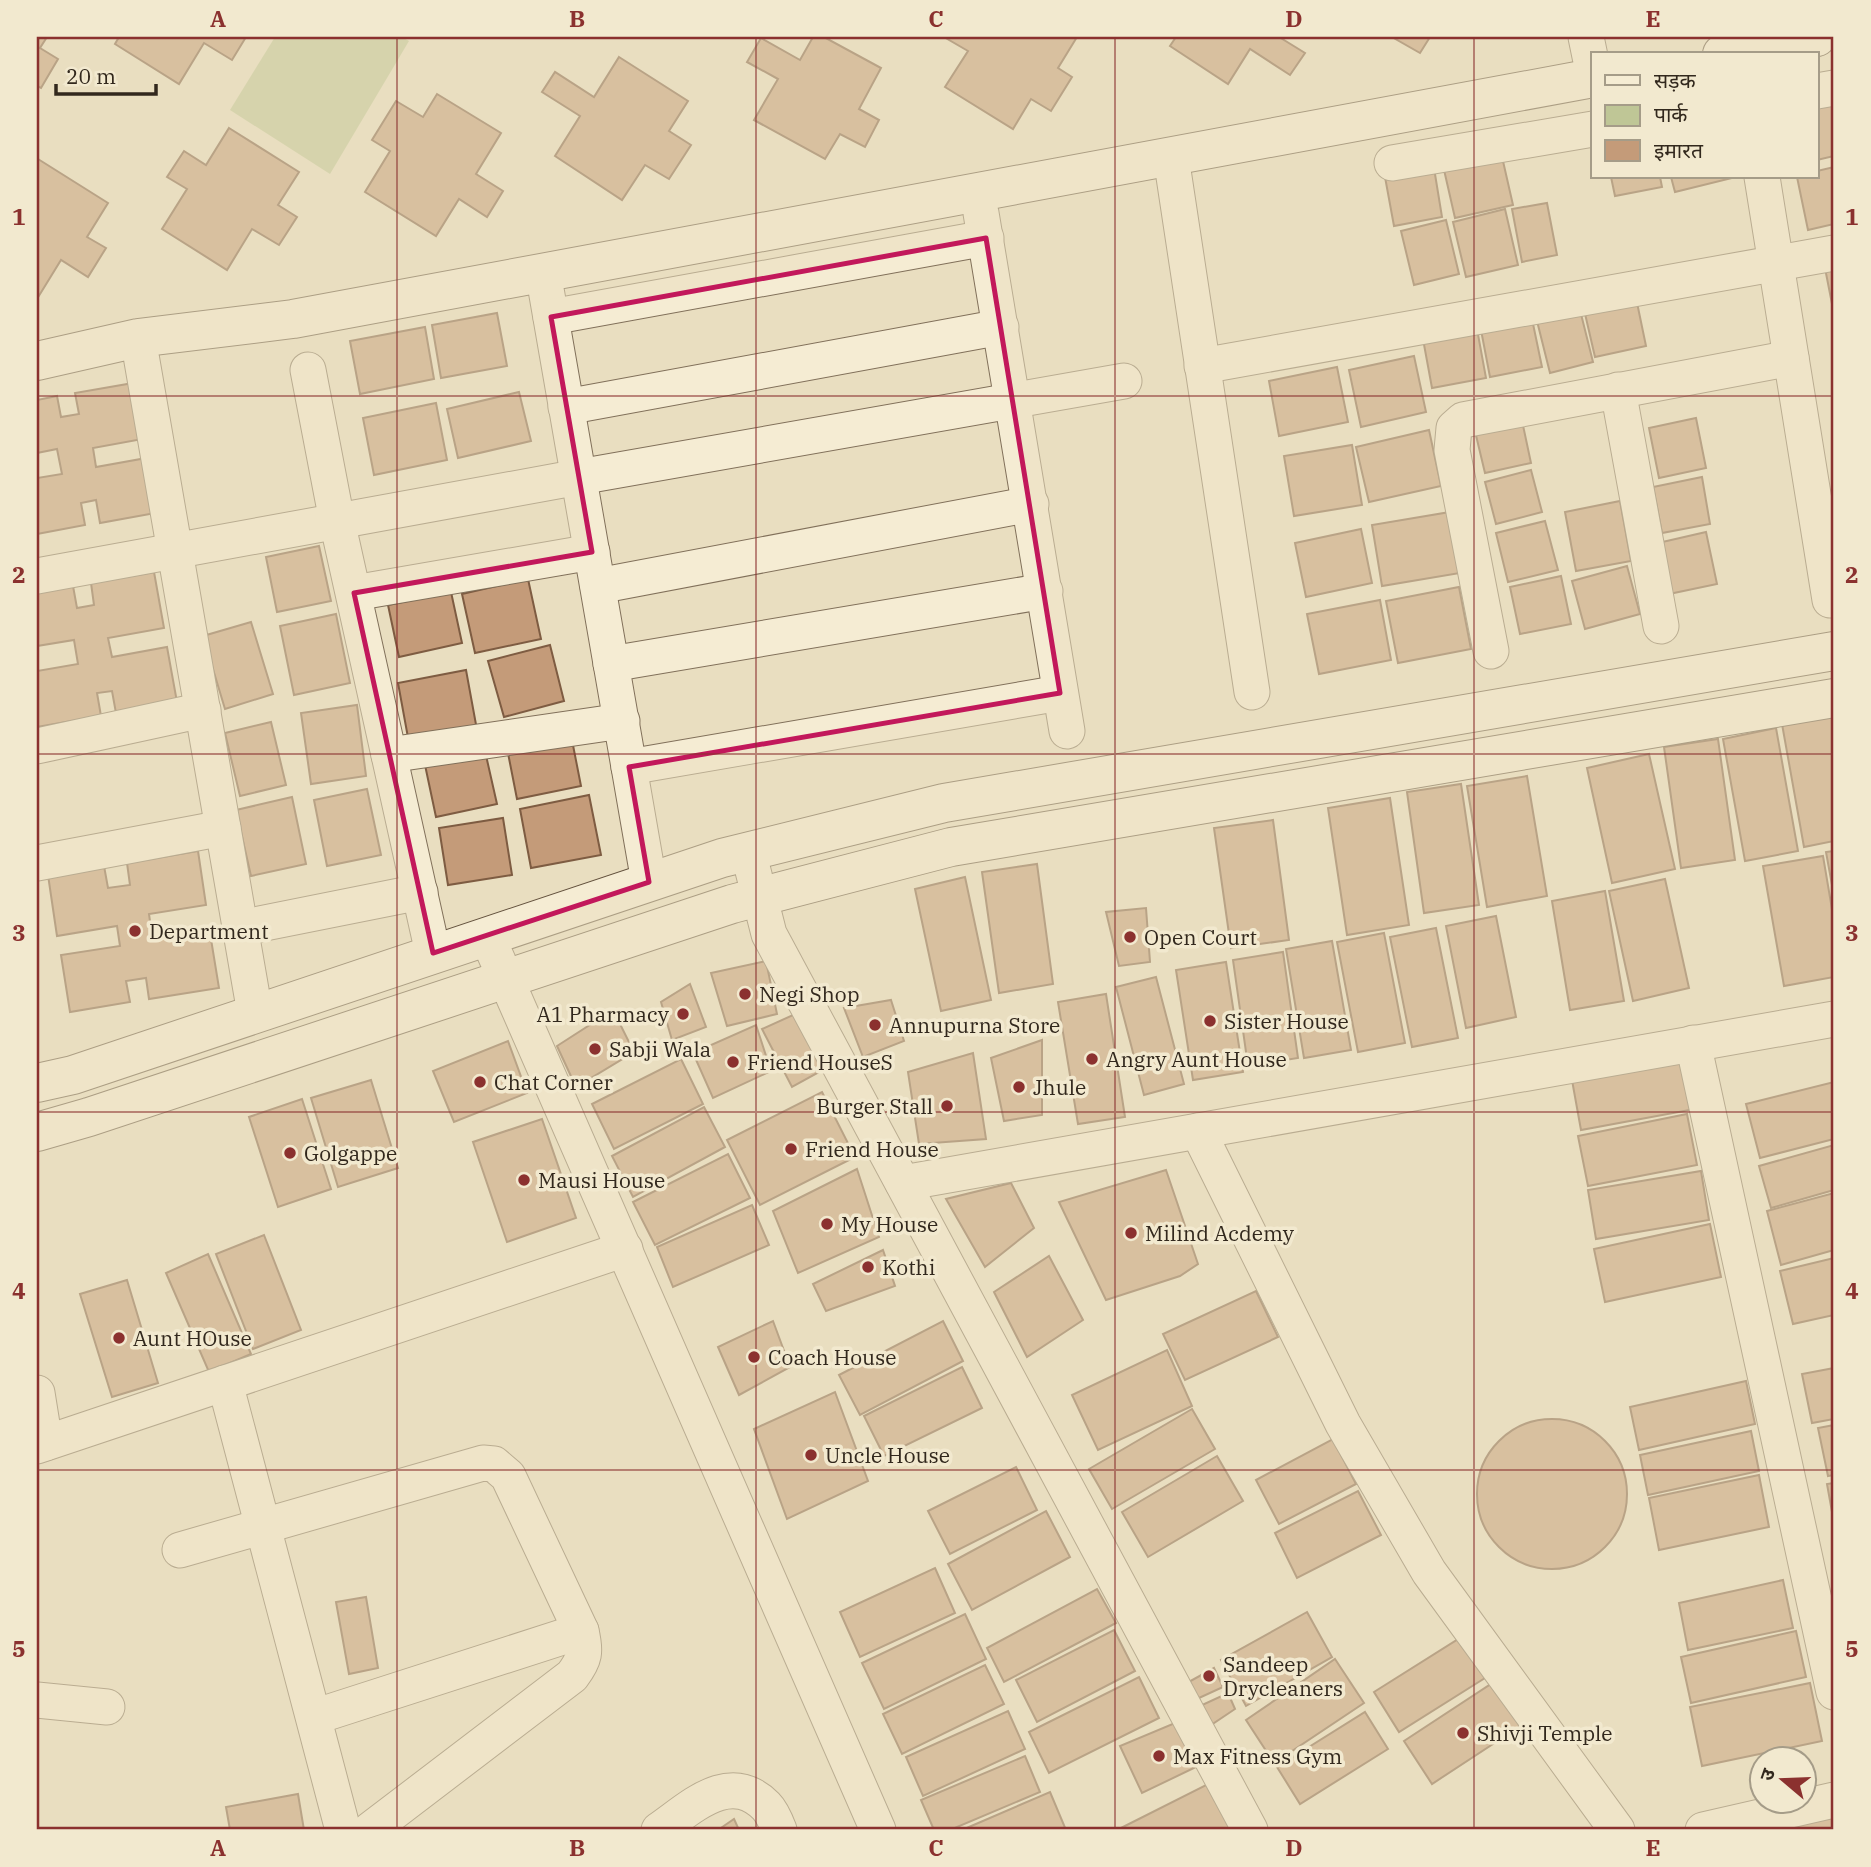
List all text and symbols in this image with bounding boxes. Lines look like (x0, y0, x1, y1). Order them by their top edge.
text: A (210, 3, 226, 33)
text: B (569, 3, 585, 33)
text: C (928, 3, 944, 33)
text: D (1285, 3, 1303, 33)
text: E (1645, 3, 1661, 33)
scale bar (56, 52, 156, 96)
legend (1591, 52, 1818, 178)
text: 20 m (66, 62, 116, 90)
text: सड़क (1654, 66, 1696, 94)
text: पार्क (1654, 100, 1688, 128)
text: इमारत (1654, 136, 1704, 164)
text: 1 (12, 201, 26, 231)
text: 1 (1845, 201, 1859, 231)
text: 2 (12, 559, 26, 589)
text: 2 (1845, 559, 1859, 589)
text: 3 (12, 917, 26, 947)
place label: Department (149, 917, 269, 945)
text: 3 (1845, 917, 1859, 947)
marker: Department (127, 923, 143, 939)
place label: Open Court (1144, 923, 1257, 951)
marker: Open Court (1122, 929, 1138, 945)
place label: Negi Shop (759, 980, 860, 1008)
marker: Negi Shop (737, 986, 753, 1002)
place label: A1 Pharmacy (537, 1000, 670, 1028)
marker: A1 Pharmacy (675, 1006, 691, 1022)
place label: Sister House (1224, 1007, 1349, 1035)
place label: Annupurna Store (889, 1011, 1060, 1039)
marker: Sister House (1202, 1013, 1218, 1029)
marker: Annupurna Store (867, 1017, 883, 1033)
place label: Sabji Wala (609, 1035, 711, 1063)
marker: Sabji Wala (587, 1041, 603, 1057)
place label: Angry Aunt House (1106, 1045, 1287, 1073)
place label: Friend HouseS (747, 1048, 893, 1076)
marker: Angry Aunt House (1084, 1051, 1100, 1067)
marker: Friend HouseS (725, 1054, 741, 1070)
place label: Chat Corner (494, 1068, 614, 1096)
place label: Jhule (1033, 1073, 1086, 1101)
marker: Chat Corner (472, 1074, 488, 1090)
marker: Jhule (1011, 1079, 1027, 1095)
place label: Burger Stall (816, 1092, 933, 1120)
marker: Burger Stall (939, 1098, 955, 1114)
place label: Friend House (805, 1135, 939, 1163)
place label: Golgappe (304, 1139, 397, 1167)
marker: Friend House (783, 1141, 799, 1157)
marker: Golgappe (282, 1145, 298, 1161)
place label: Mausi House (538, 1166, 665, 1194)
marker: Mausi House (516, 1172, 532, 1188)
place label: My House (841, 1210, 938, 1238)
marker: My House (819, 1216, 835, 1232)
place label: Milind Acdemy (1145, 1219, 1295, 1247)
marker: Milind Acdemy (1123, 1225, 1139, 1241)
place label: Kothi (882, 1253, 935, 1281)
marker: Kothi (860, 1259, 876, 1275)
text: 4 (12, 1275, 26, 1305)
text: 4 (1845, 1275, 1859, 1305)
place label: Aunt HOuse (133, 1324, 252, 1352)
marker: Aunt HOuse (111, 1330, 127, 1346)
place label: Coach House (768, 1343, 897, 1371)
marker: Coach House (746, 1349, 762, 1365)
place label: Uncle House (825, 1441, 950, 1469)
marker: Uncle House (803, 1447, 819, 1463)
text: 5 (12, 1633, 26, 1663)
text: 5 (1845, 1633, 1859, 1663)
place label: Sandeep Drycleaners (1223, 1650, 1343, 1702)
marker: Sandeep Drycleaners (1201, 1668, 1217, 1684)
place label: Shivji Temple (1477, 1719, 1613, 1747)
marker: Shivji Temple (1455, 1725, 1471, 1741)
place label: Max Fitness Gym (1173, 1742, 1342, 1770)
north arrow (1748, 1744, 1818, 1814)
marker: Max Fitness Gym (1151, 1748, 1167, 1764)
text: उ (1754, 1764, 1780, 1784)
text: A (210, 1832, 226, 1862)
text: B (569, 1832, 585, 1862)
text: C (928, 1832, 944, 1862)
text: D (1285, 1832, 1303, 1862)
text: E (1645, 1832, 1661, 1862)

